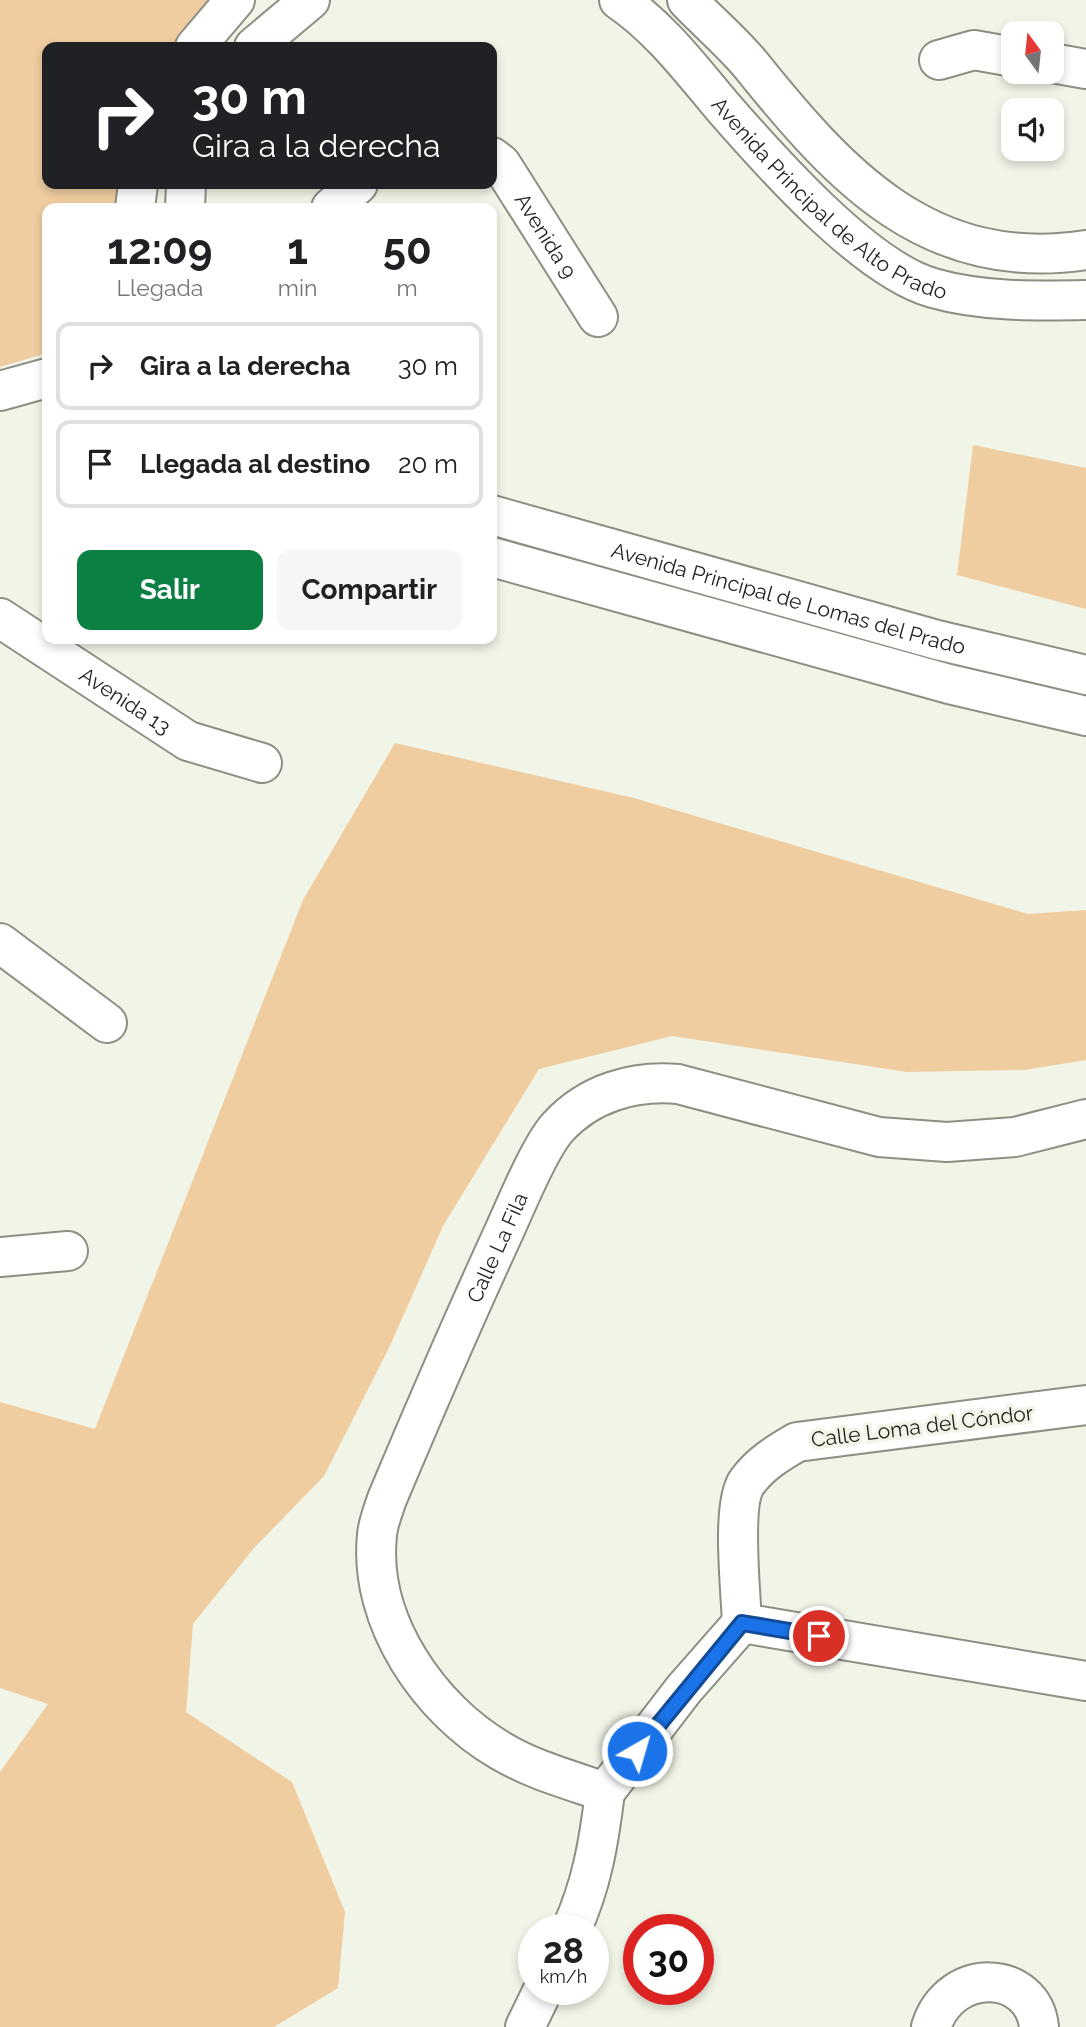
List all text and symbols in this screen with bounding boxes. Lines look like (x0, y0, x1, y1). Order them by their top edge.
north arrow (1001, 21, 1064, 84)
map controls (1001, 21, 1064, 161)
text: 30 m (192, 68, 307, 125)
icon: right (77, 70, 168, 161)
street label: Avenida Principal de Alto Prado (707, 92, 950, 304)
button: sound (1001, 98, 1064, 161)
text: Gira a la derecha (192, 127, 440, 164)
street label: Avenida 9 (510, 188, 582, 283)
text: 12:09 (107, 225, 213, 274)
text: 1 (287, 225, 308, 274)
text: 50 (383, 225, 432, 274)
text: Llegada (117, 274, 203, 301)
text: min (278, 274, 317, 301)
text: m (397, 274, 418, 301)
icon: right (81, 347, 119, 385)
text: Gira a la derecha (140, 351, 350, 381)
text: 30 m (398, 351, 458, 381)
icon: arrive (81, 445, 119, 483)
text: Llegada al destino (140, 449, 370, 479)
text: 20 m (398, 449, 458, 479)
street label: Avenida Principal de Lomas del Prado (609, 537, 968, 659)
button: Salir (77, 550, 263, 630)
button: Compartir (277, 550, 462, 630)
street label: Avenida 13 (75, 661, 176, 739)
street label: Calle La Fila (461, 1188, 532, 1306)
street label: Calle Loma del Cóndor (810, 1400, 1035, 1452)
pin (789, 1606, 849, 1666)
icon: arrive (800, 1617, 838, 1655)
position arrow (600, 1714, 674, 1788)
speed limit sign: 30 (623, 1914, 714, 2005)
text: 28 (543, 1930, 584, 1971)
text: km/h (540, 1966, 587, 1987)

